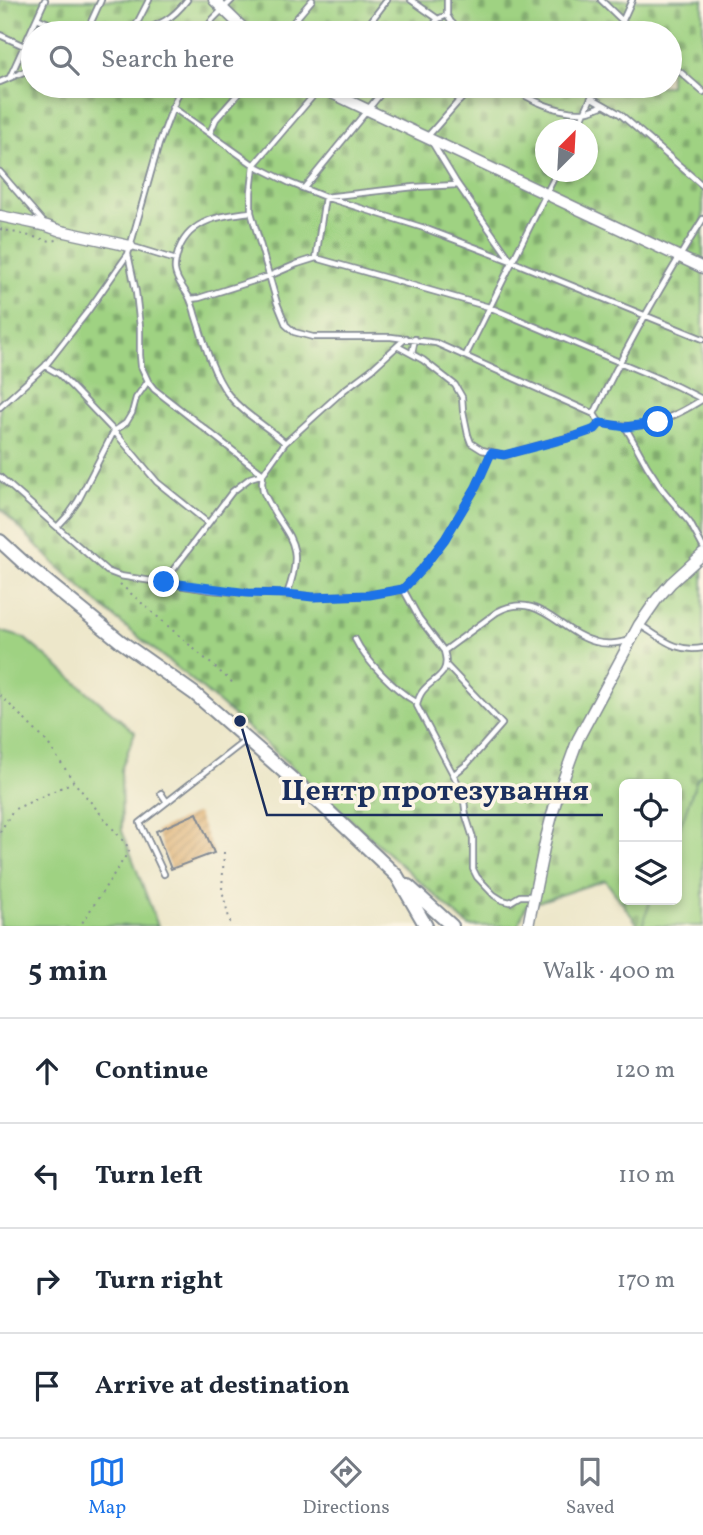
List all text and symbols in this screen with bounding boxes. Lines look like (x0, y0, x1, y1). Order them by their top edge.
search box (21, 21, 682, 98)
icon: search (45, 41, 83, 79)
text: Search here (101, 42, 234, 78)
north arrow (535, 119, 598, 182)
route start (642, 406, 673, 437)
route end (148, 566, 179, 597)
callout: Центр протезування (267, 764, 603, 815)
text: Центр протезування (281, 771, 589, 813)
map controls (619, 779, 682, 905)
button: locate (619, 779, 682, 842)
button: layers (619, 842, 682, 905)
text: 5 min (28, 951, 108, 993)
text: Walk · 400 m (543, 956, 675, 988)
icon: ahead (28, 1052, 66, 1090)
text: Continue (95, 1053, 208, 1089)
text: 120 m (615, 1055, 675, 1087)
icon: left (28, 1157, 66, 1195)
text: Turn left (95, 1158, 203, 1194)
text: 110 m (618, 1160, 675, 1192)
icon: right (28, 1262, 66, 1300)
text: Turn right (95, 1263, 223, 1299)
text: 170 m (617, 1265, 675, 1297)
icon: arrive (28, 1367, 66, 1405)
text: Arrive at destination (95, 1368, 350, 1404)
tab: Map (88, 1453, 126, 1521)
tab: Directions (303, 1453, 390, 1521)
tab: Saved (566, 1453, 615, 1521)

